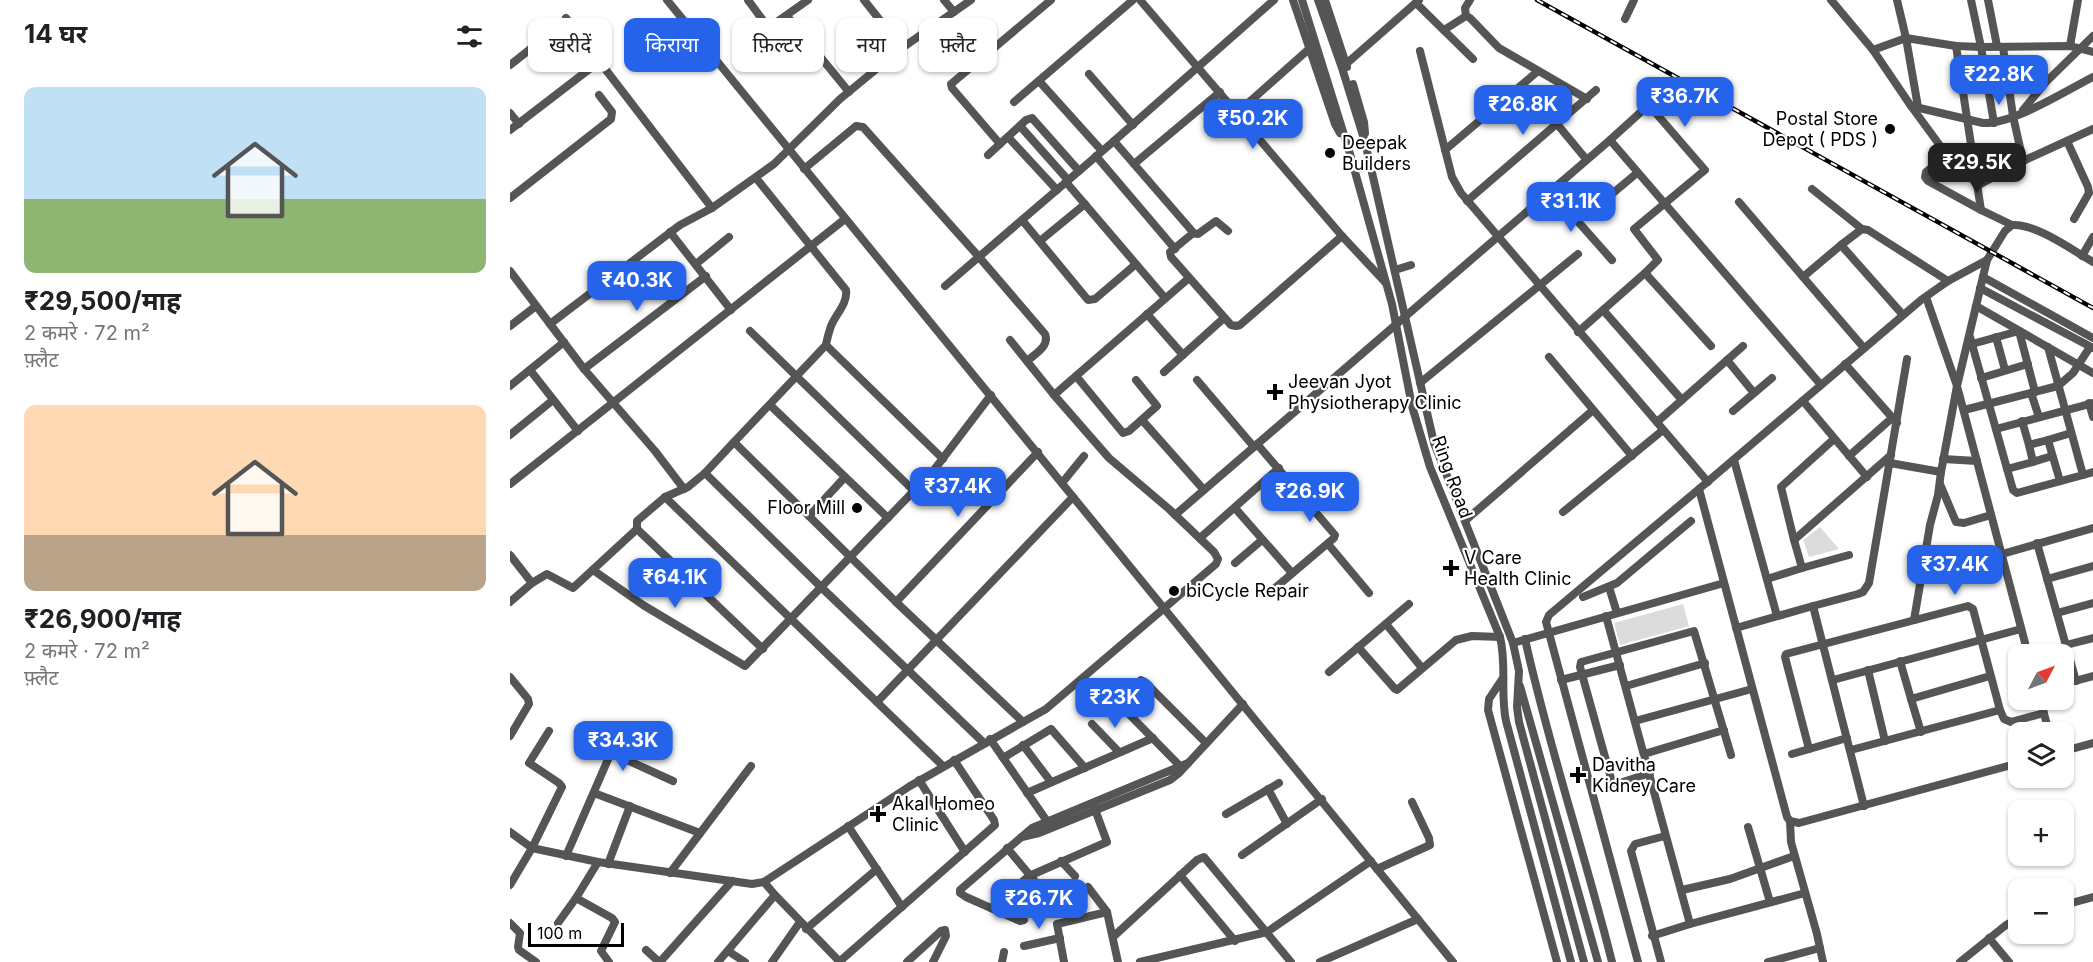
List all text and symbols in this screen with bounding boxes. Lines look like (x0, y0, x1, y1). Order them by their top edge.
text: 14 घर (24, 18, 87, 49)
chip: खरीदें (528, 18, 612, 72)
chip: किराया (624, 18, 720, 72)
chip: फ़िल्टर (732, 18, 824, 72)
chip: नया (836, 18, 907, 72)
chip: फ़्लैट (919, 18, 997, 72)
icon: filters (453, 20, 486, 53)
pin: ₹22.8K (1950, 55, 2048, 106)
text: ₹22.8K (1964, 62, 2034, 86)
pin: ₹36.7K (1636, 77, 1734, 128)
text: ₹36.7K (1651, 84, 1719, 108)
pin: ₹26.8K (1474, 85, 1572, 136)
text: ₹26.8K (1488, 92, 1558, 116)
pin: ₹50.2K (1204, 99, 1302, 150)
text: ₹50.2K (1218, 106, 1288, 130)
place label: Postal Store Depot ( PDS ) (1762, 108, 1878, 150)
marker: Postal Store Depot ( PDS ) (1883, 122, 1897, 136)
icon: home (201, 126, 309, 234)
place label: Deepak Builders (1342, 132, 1411, 174)
pin: ₹29.5K (1928, 143, 2026, 194)
marker: Deepak Builders (1323, 146, 1337, 160)
text: ₹29.5K (1942, 150, 2012, 174)
pin: ₹31.1K (1522, 182, 1620, 233)
text: ₹31.1K (1541, 189, 1601, 213)
pin: ₹40.3K (588, 261, 686, 312)
text: ₹40.3K (601, 268, 673, 292)
text: ₹29,500/माह (24, 285, 181, 316)
text: 2 कमरे · 72 m² (24, 321, 150, 345)
text: फ़्लैट (24, 348, 59, 372)
place label: Jeevan Jyot Physiotherapy Clinic (1288, 371, 1462, 413)
marker: Jeevan Jyot Physiotherapy Clinic (1266, 383, 1284, 401)
street label: Ring Road (1428, 433, 1477, 521)
icon: home (201, 444, 309, 552)
pin: ₹37.4K (909, 467, 1007, 518)
pin: ₹26.9K (1261, 472, 1359, 523)
text: ₹37.4K (924, 474, 992, 498)
text: ₹26.9K (1275, 479, 1345, 503)
place label: Floor Mill (767, 497, 845, 518)
marker: Floor Mill (850, 501, 864, 515)
pin: ₹37.4K (1906, 545, 2004, 596)
place label: V Care Health Clinic (1464, 547, 1572, 589)
text: ₹37.4K (1921, 552, 1989, 576)
pin: ₹64.1K (626, 558, 724, 609)
marker: V Care Health Clinic (1442, 559, 1460, 577)
text: ₹64.1K (642, 565, 708, 589)
place label: biCycle Repair (1186, 580, 1309, 601)
marker: biCycle Repair (1167, 584, 1181, 598)
text: ₹26,900/माह (24, 603, 181, 634)
text: 2 कमरे · 72 m² (24, 639, 150, 663)
north arrow (2008, 644, 2074, 710)
map controls (2008, 644, 2074, 944)
text: फ़्लैट (24, 666, 59, 690)
pin: ₹23K (1079, 678, 1151, 729)
text: ₹23K (1089, 685, 1141, 709)
pin: ₹34.3K (574, 721, 672, 772)
button: layers (2008, 722, 2074, 788)
text: ₹34.3K (588, 728, 658, 752)
place label: Davitha Kidney Care (1592, 754, 1696, 796)
marker: Davitha Kidney Care (1569, 766, 1587, 784)
place label: Akal Homeo Clinic (892, 793, 995, 835)
button: + (2008, 800, 2074, 866)
marker: Akal Homeo Clinic (869, 805, 887, 823)
button: − (2008, 878, 2074, 944)
pin: ₹26.7K (990, 879, 1088, 930)
text: ₹26.7K (1005, 886, 1073, 910)
scale bar (528, 920, 624, 948)
text: 100 m (537, 923, 582, 943)

